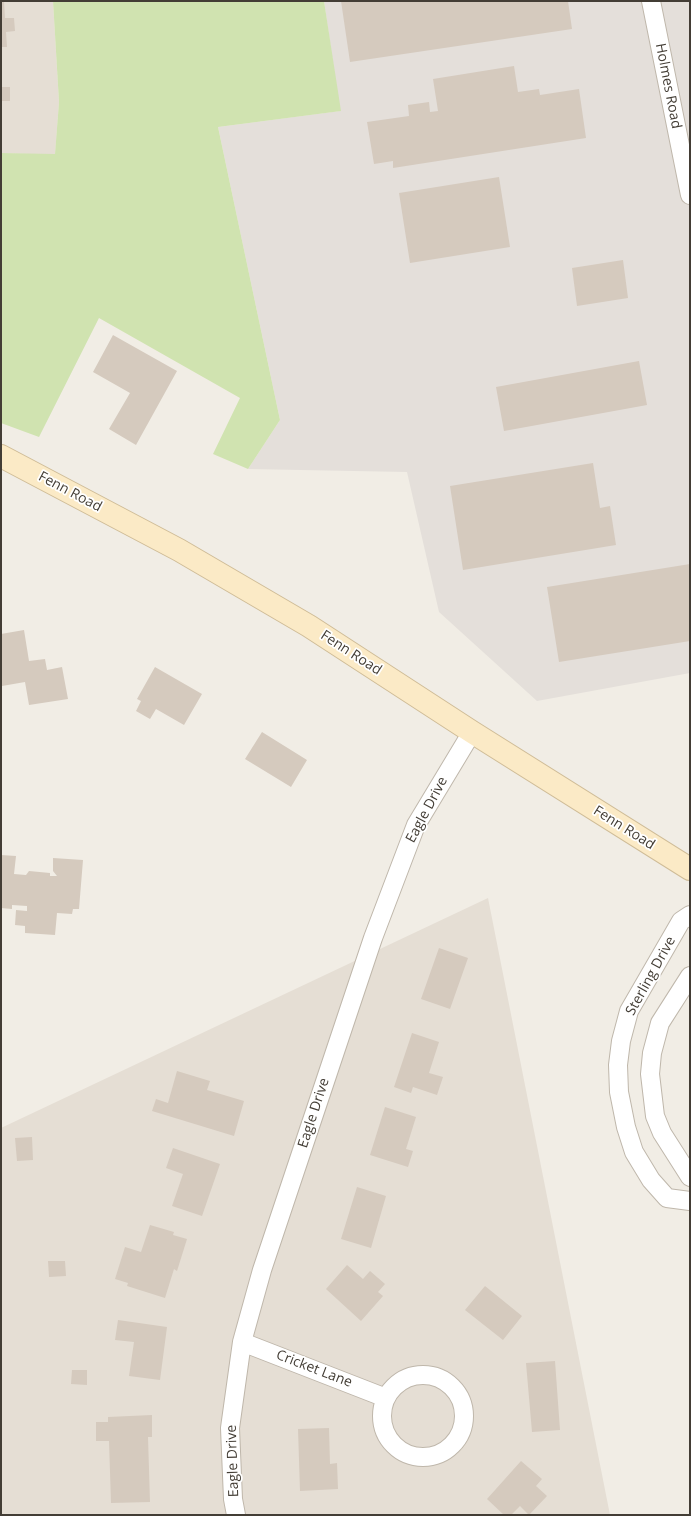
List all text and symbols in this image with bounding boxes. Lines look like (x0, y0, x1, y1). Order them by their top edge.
street label: Holmes Road (651, 42, 685, 130)
street label: Fenn Road (35, 468, 105, 516)
street label: Fenn Road (317, 627, 385, 679)
street label: Eagle Drive (403, 774, 451, 846)
street label: Fenn Road (590, 803, 658, 853)
street label: Sterling Drive (622, 934, 680, 1018)
street label: Eagle Drive (295, 1076, 333, 1150)
street label: Cricket Lane (274, 1347, 354, 1391)
street label: Eagle Drive (223, 1424, 243, 1498)

